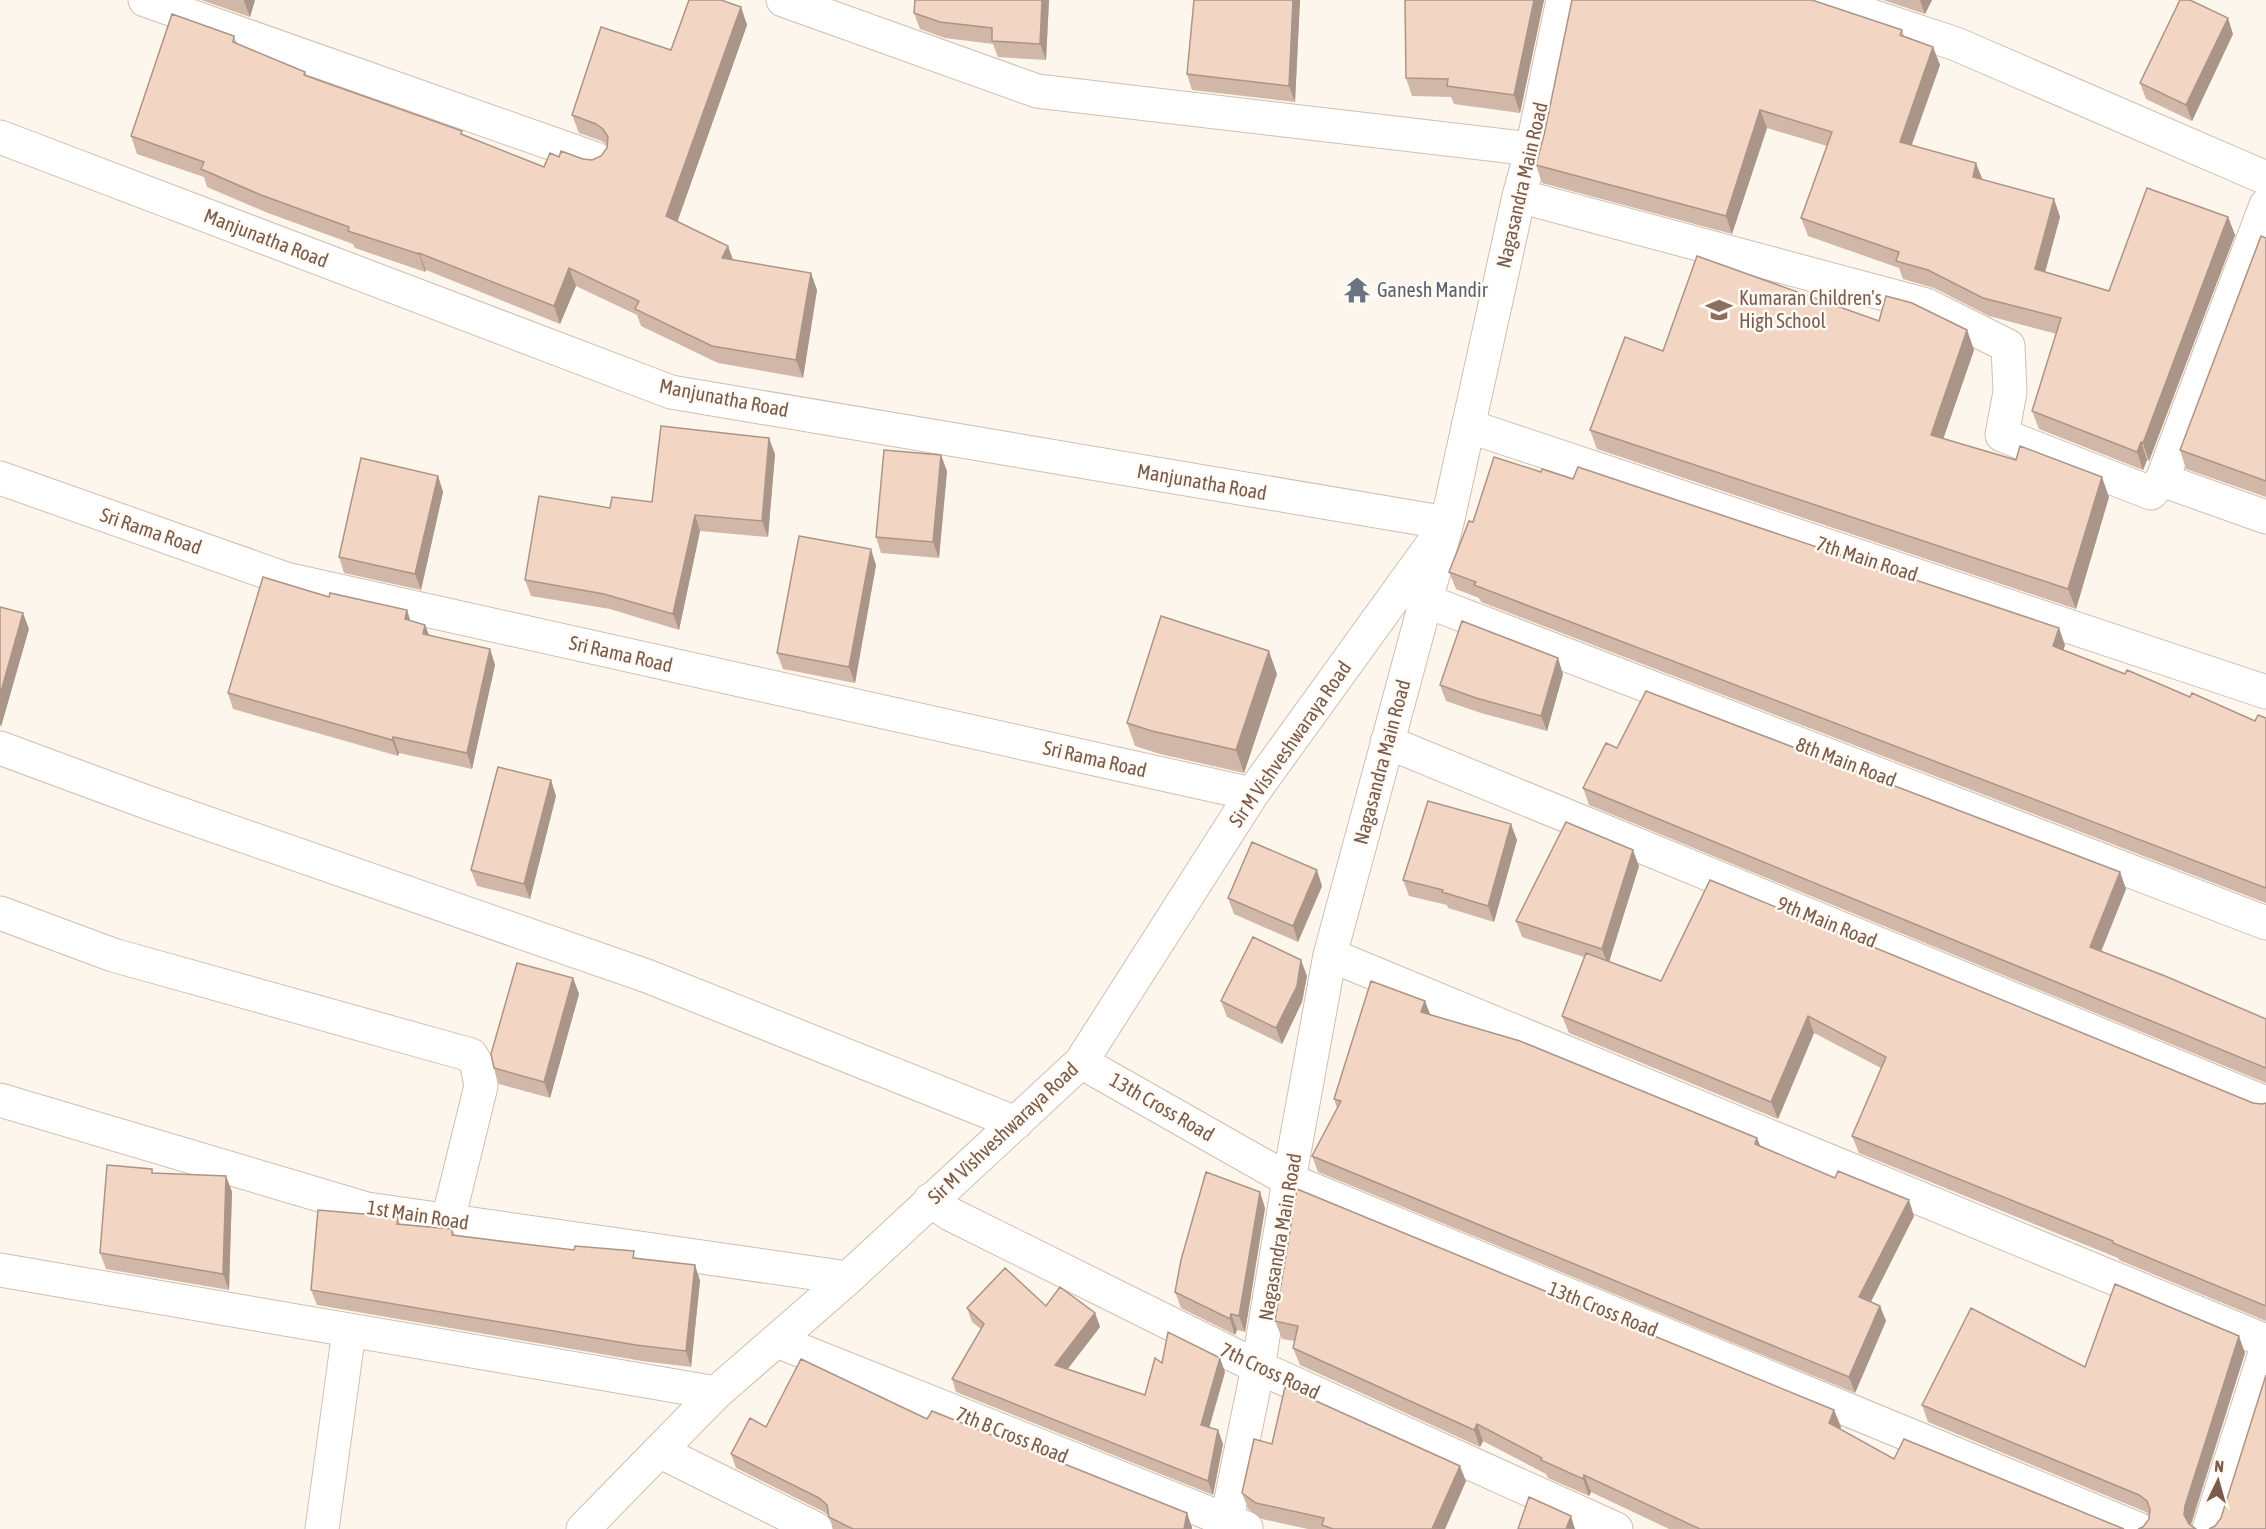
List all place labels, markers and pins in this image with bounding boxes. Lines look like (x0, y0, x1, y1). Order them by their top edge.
temple icon: Ganesh Mandir (1342, 275, 1372, 305)
place label: Ganesh Mandir (1377, 278, 1489, 301)
place label: Kumaran Children's High School (1739, 286, 1882, 332)
school or university icon: Kumaran Children's High School (1704, 295, 1734, 325)

